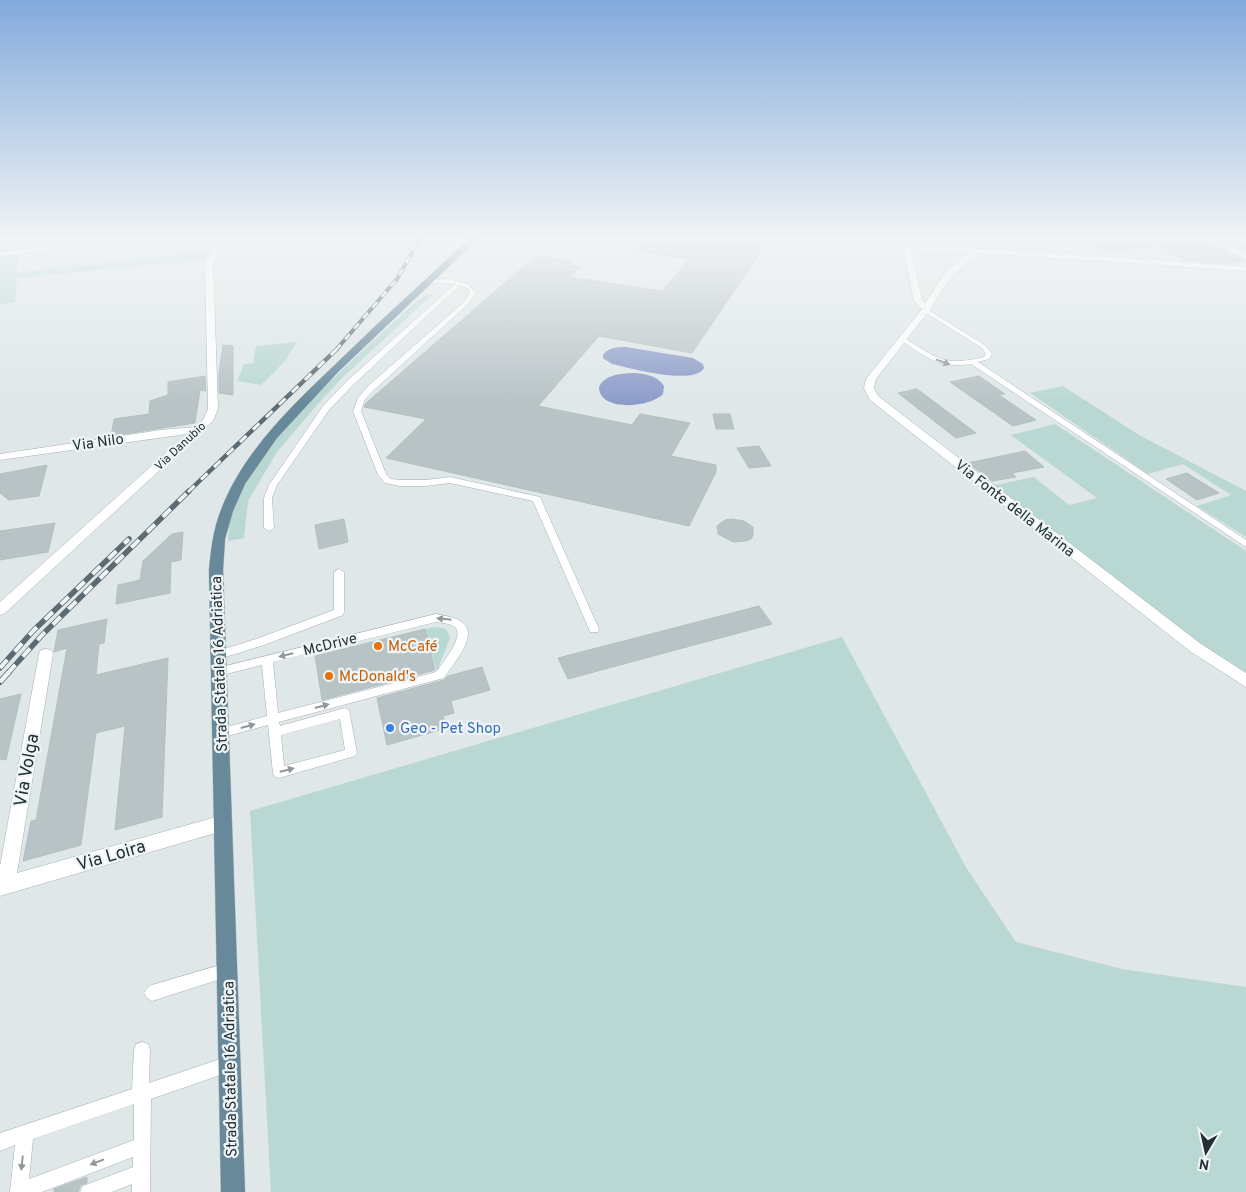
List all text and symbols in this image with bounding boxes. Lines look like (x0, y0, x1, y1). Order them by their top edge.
one-way arrow (936, 359, 951, 367)
street label: Via Danubio (152, 419, 210, 475)
street label: Via Nilo (71, 430, 125, 456)
street label: Via Fonte della Marina (950, 456, 1078, 562)
street label: Strada Statale 16 Adriatica (208, 576, 233, 752)
one-way arrow (436, 615, 452, 623)
street label: McDrive (301, 630, 359, 661)
place label: McCafé (388, 638, 438, 657)
marker: McCafé (372, 640, 384, 652)
one-way arrow (279, 651, 294, 659)
place label: McDonald's (339, 668, 416, 687)
marker: McDonald's (323, 670, 335, 682)
one-way arrow (314, 702, 329, 710)
place label: Geo - Pet Shop (400, 720, 501, 739)
one-way arrow (240, 722, 255, 730)
marker: Geo - Pet Shop (384, 722, 396, 734)
street label: Via Volga (10, 732, 45, 809)
one-way arrow (280, 766, 295, 774)
street label: Via Loira (74, 836, 149, 877)
street label: Strada Statale 16 Adriatica (220, 981, 243, 1157)
north arrow (1181, 1127, 1231, 1177)
text: N (1198, 1154, 1211, 1173)
one-way arrow (18, 1155, 26, 1171)
one-way arrow (89, 1159, 104, 1166)

